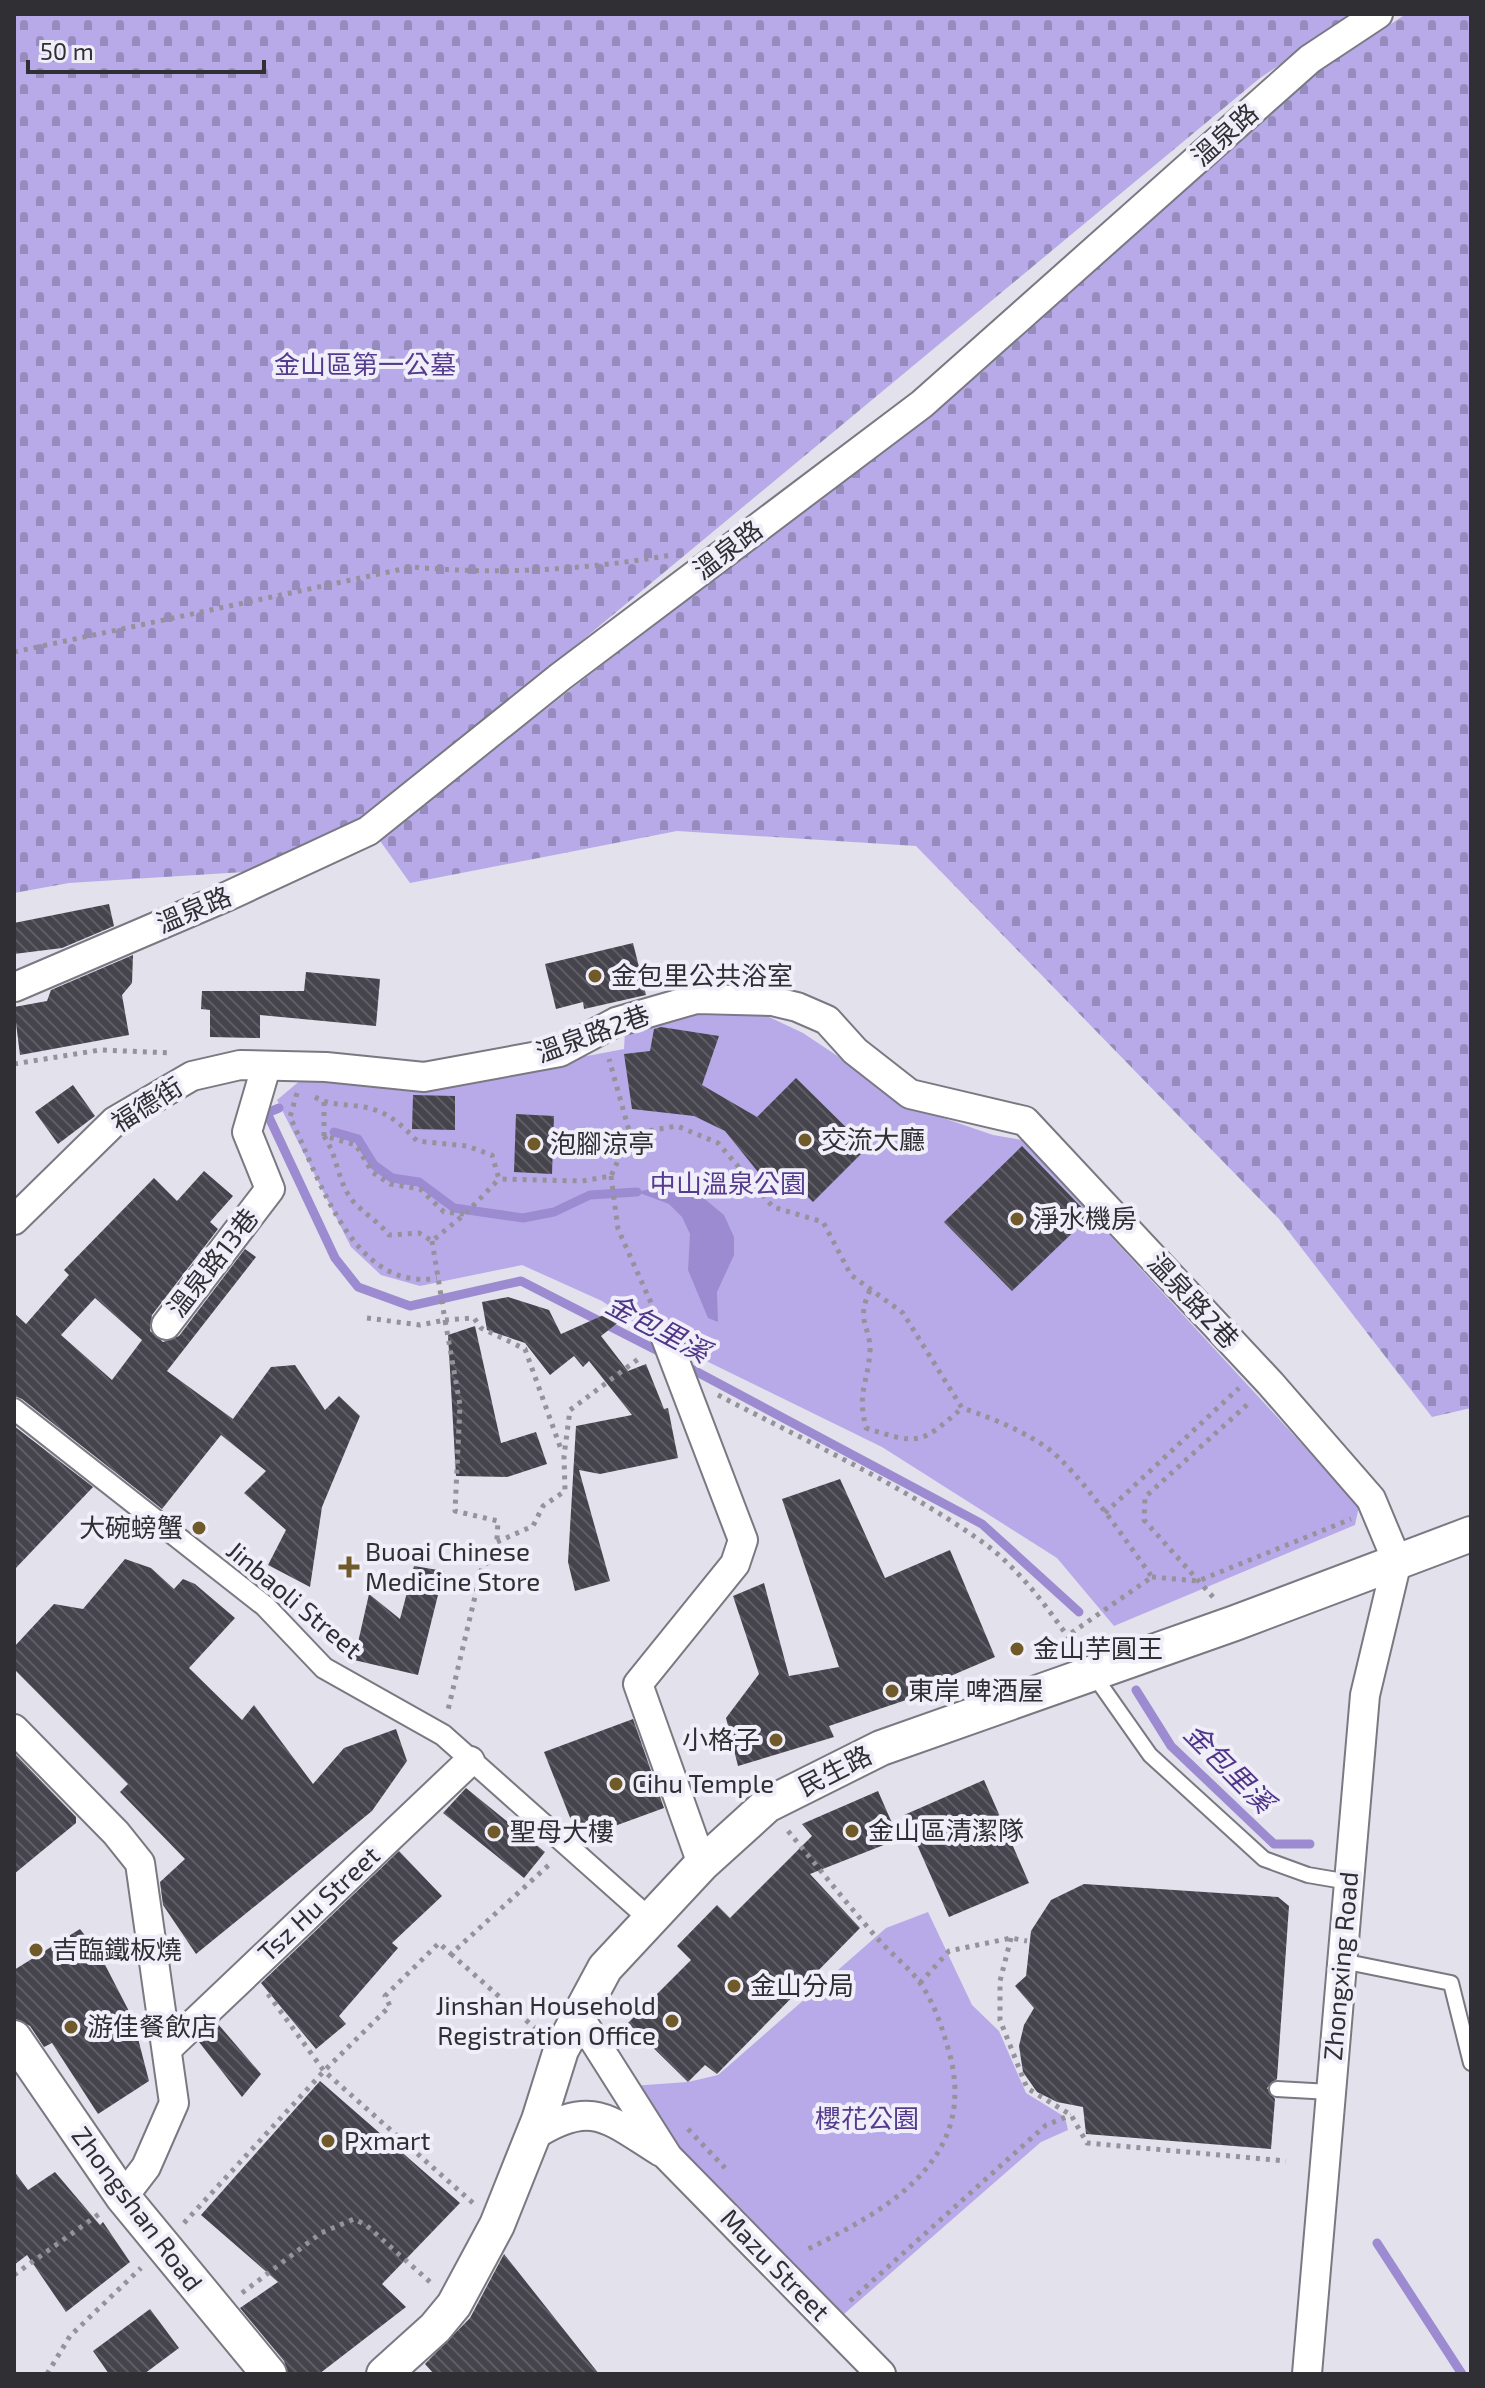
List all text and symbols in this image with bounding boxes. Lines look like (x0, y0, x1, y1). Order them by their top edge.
scale bar (28, 24, 264, 74)
text: 50 m (40, 36, 94, 65)
street label: 溫泉路 (1185, 96, 1263, 172)
park label: 金山區第一公墓 (274, 348, 456, 379)
street label: 溫泉路 (687, 513, 768, 585)
street label: 溫泉路 (151, 879, 235, 938)
place label: 金包里公共浴室 (611, 959, 793, 990)
marker: 金包里公共浴室 (586, 967, 604, 985)
street label: 溫泉路2巷 (531, 998, 654, 1067)
street label: 福德街 (105, 1070, 187, 1138)
place label: 交流大廳 (821, 1123, 925, 1154)
place label: 泡腳涼亭 (550, 1127, 654, 1158)
marker: 交流大廳 (796, 1131, 814, 1149)
marker: 泡腳涼亭 (525, 1135, 543, 1153)
park label: 中山溫泉公園 (650, 1167, 806, 1198)
street label: 溫泉路13巷 (160, 1202, 264, 1322)
place label: 淨水機房 (1033, 1202, 1137, 1233)
marker: 淨水機房 (1008, 1210, 1026, 1228)
street label: 溫泉路2巷 (1142, 1246, 1246, 1354)
water label: 金包里溪 (601, 1286, 719, 1370)
place label: 大碗螃蟹 (79, 1511, 183, 1542)
marker: 大碗螃蟹 (190, 1519, 208, 1537)
street label: Jinbaoli Street (221, 1533, 369, 1664)
place label: Buoai Chinese Medicine Store (365, 1535, 540, 1596)
marker: Buoai Chinese Medicine Store (340, 1558, 358, 1576)
place label: 金山芋圓王 (1033, 1632, 1163, 1663)
marker: 金山芋圓王 (1008, 1640, 1026, 1658)
place label: 東岸 啤酒屋 (908, 1674, 1044, 1705)
marker: 東岸 啤酒屋 (883, 1682, 901, 1700)
water label: 金包里溪 (1178, 1716, 1284, 1822)
place label: 小格子 (682, 1723, 760, 1754)
marker: 小格子 (767, 1731, 785, 1749)
street label: 民生路 (793, 1738, 876, 1801)
place label: Cihu Temple (632, 1767, 774, 1798)
marker: Cihu Temple (607, 1775, 625, 1793)
place label: 金山區清潔隊 (868, 1814, 1024, 1845)
place label: 聖母大樓 (510, 1815, 614, 1846)
marker: 金山區清潔隊 (843, 1822, 861, 1840)
marker: 聖母大樓 (485, 1823, 503, 1841)
street label: Tsz Hu Street (251, 1839, 385, 1967)
street label: Zhongxing Road (1316, 1870, 1363, 2062)
place label: 吉臨鐵板燒 (52, 1933, 182, 1964)
marker: 吉臨鐵板燒 (27, 1941, 45, 1959)
place label: 金山分局 (750, 1969, 854, 2000)
marker: 金山分局 (725, 1977, 743, 1995)
place label: Jinshan Household Registration Office (435, 1989, 656, 2050)
place label: 游佳餐飲店 (87, 2010, 217, 2041)
marker: Jinshan Household Registration Office (663, 2012, 681, 2030)
marker: 游佳餐飲店 (62, 2018, 80, 2036)
park label: 櫻花公園 (815, 2102, 919, 2133)
street label: Zhongshan Road (66, 2120, 210, 2296)
place label: Pxmart (344, 2124, 431, 2155)
marker: Pxmart (319, 2132, 337, 2150)
street label: Mazu Street (715, 2202, 837, 2326)

